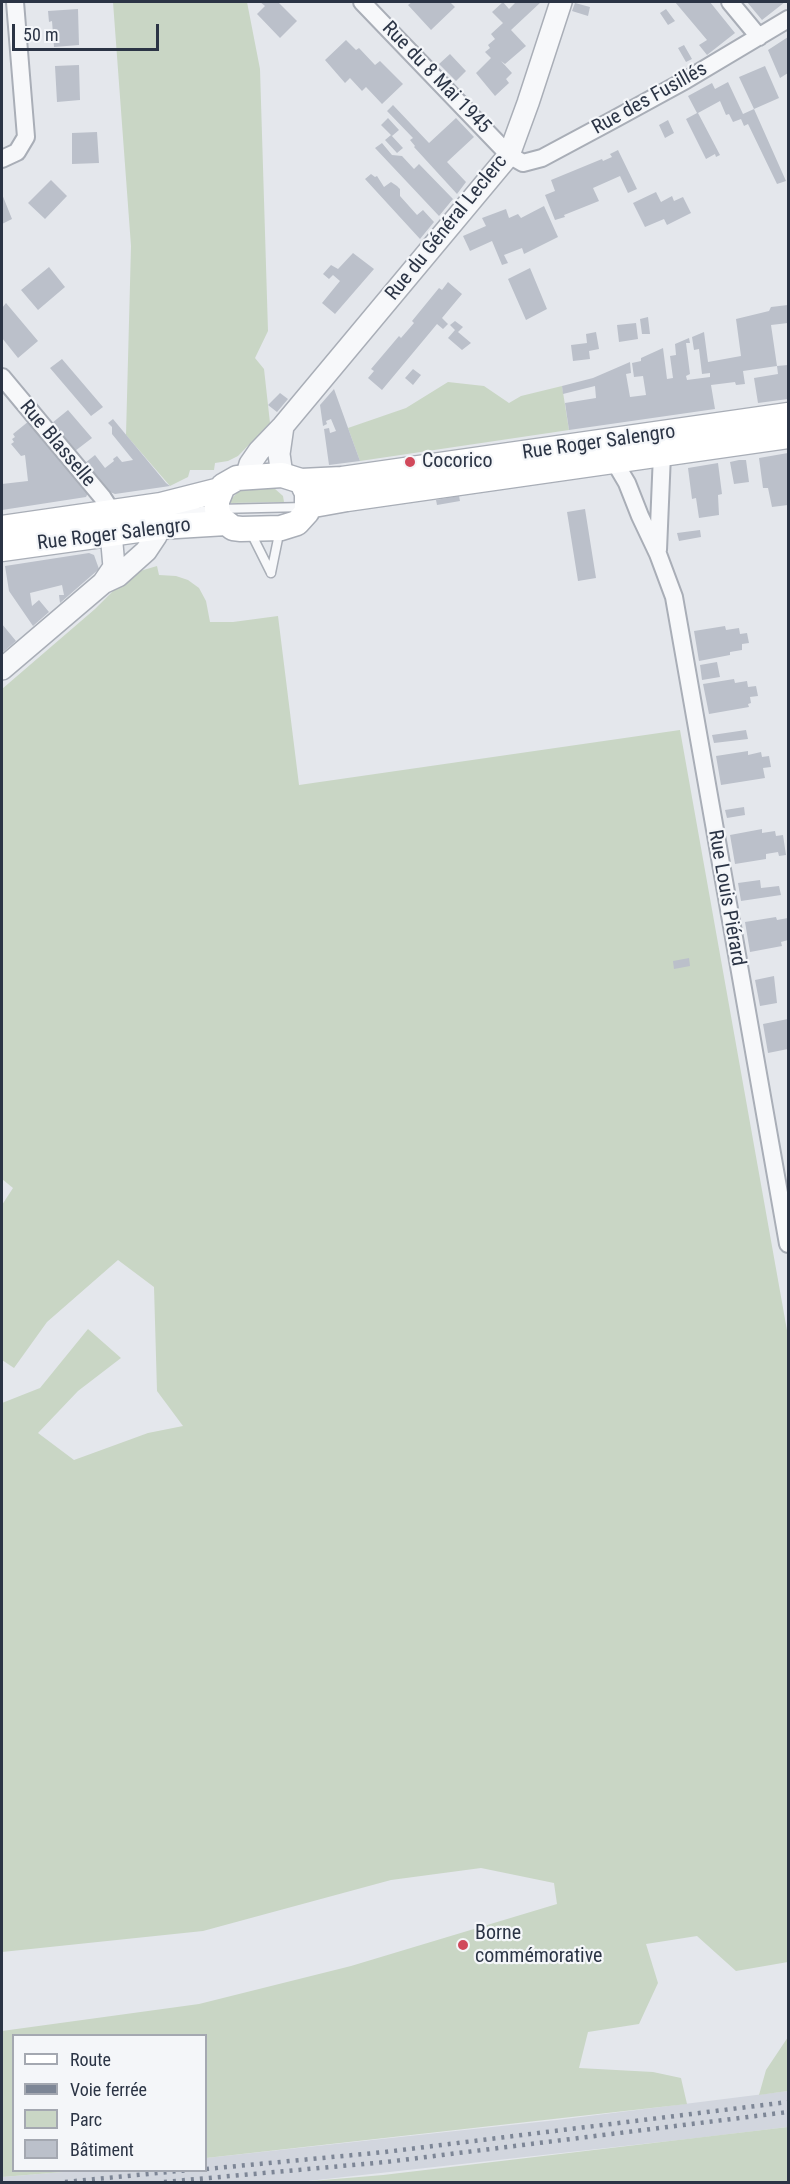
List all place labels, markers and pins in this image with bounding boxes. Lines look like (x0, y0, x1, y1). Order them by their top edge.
place label: Cocorico (422, 450, 493, 474)
marker: Cocorico (403, 455, 417, 469)
place label: Borne commémorative (475, 1922, 602, 1969)
marker: Borne commémorative (456, 1938, 470, 1952)

